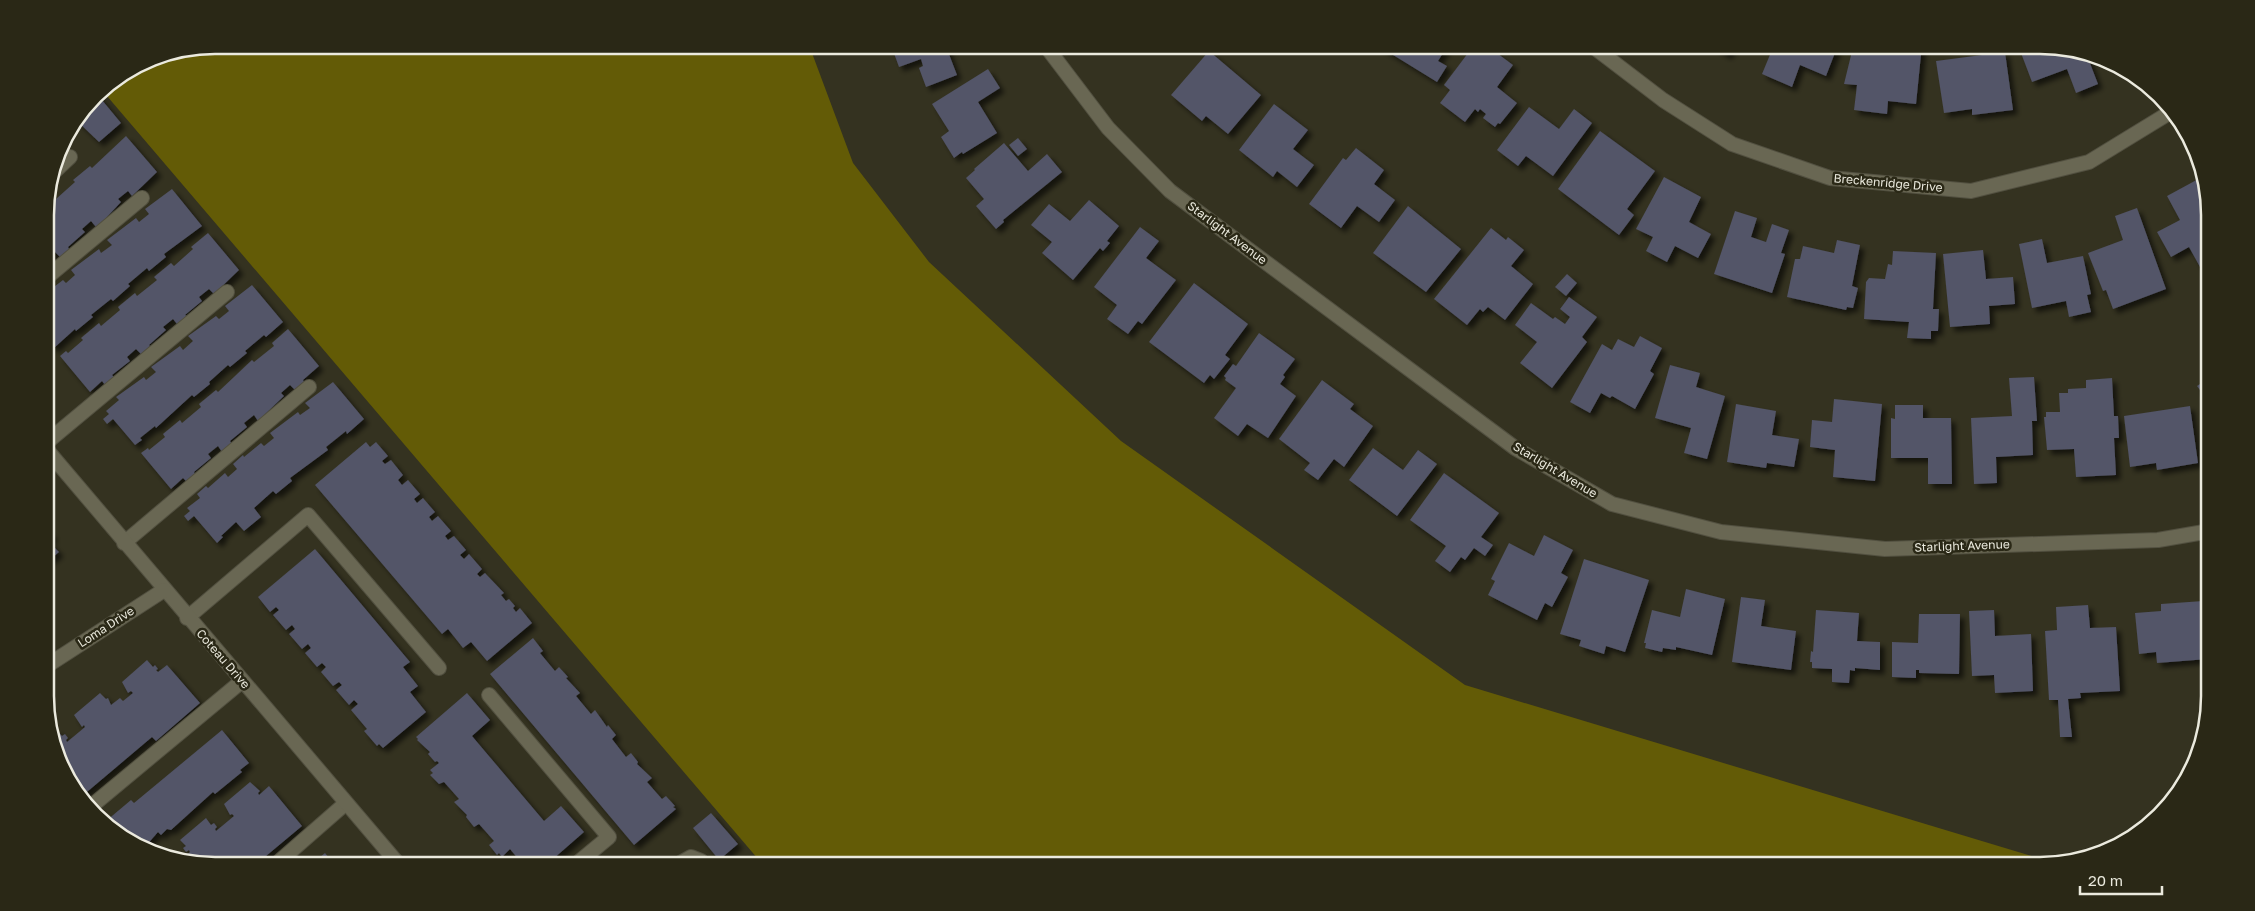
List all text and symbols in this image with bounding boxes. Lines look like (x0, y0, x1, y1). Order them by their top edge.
street label: Breckenridge Drive (1833, 170, 1943, 195)
street label: Starlight Avenue (1185, 198, 1270, 267)
street label: Starlight Avenue (1510, 439, 1600, 501)
street label: Starlight Avenue (1914, 536, 2010, 555)
street label: Loma Drive (75, 603, 137, 650)
street label: Coteau Drive (193, 626, 253, 692)
scale bar (2080, 864, 2162, 896)
text: 20 m (2088, 871, 2123, 889)

